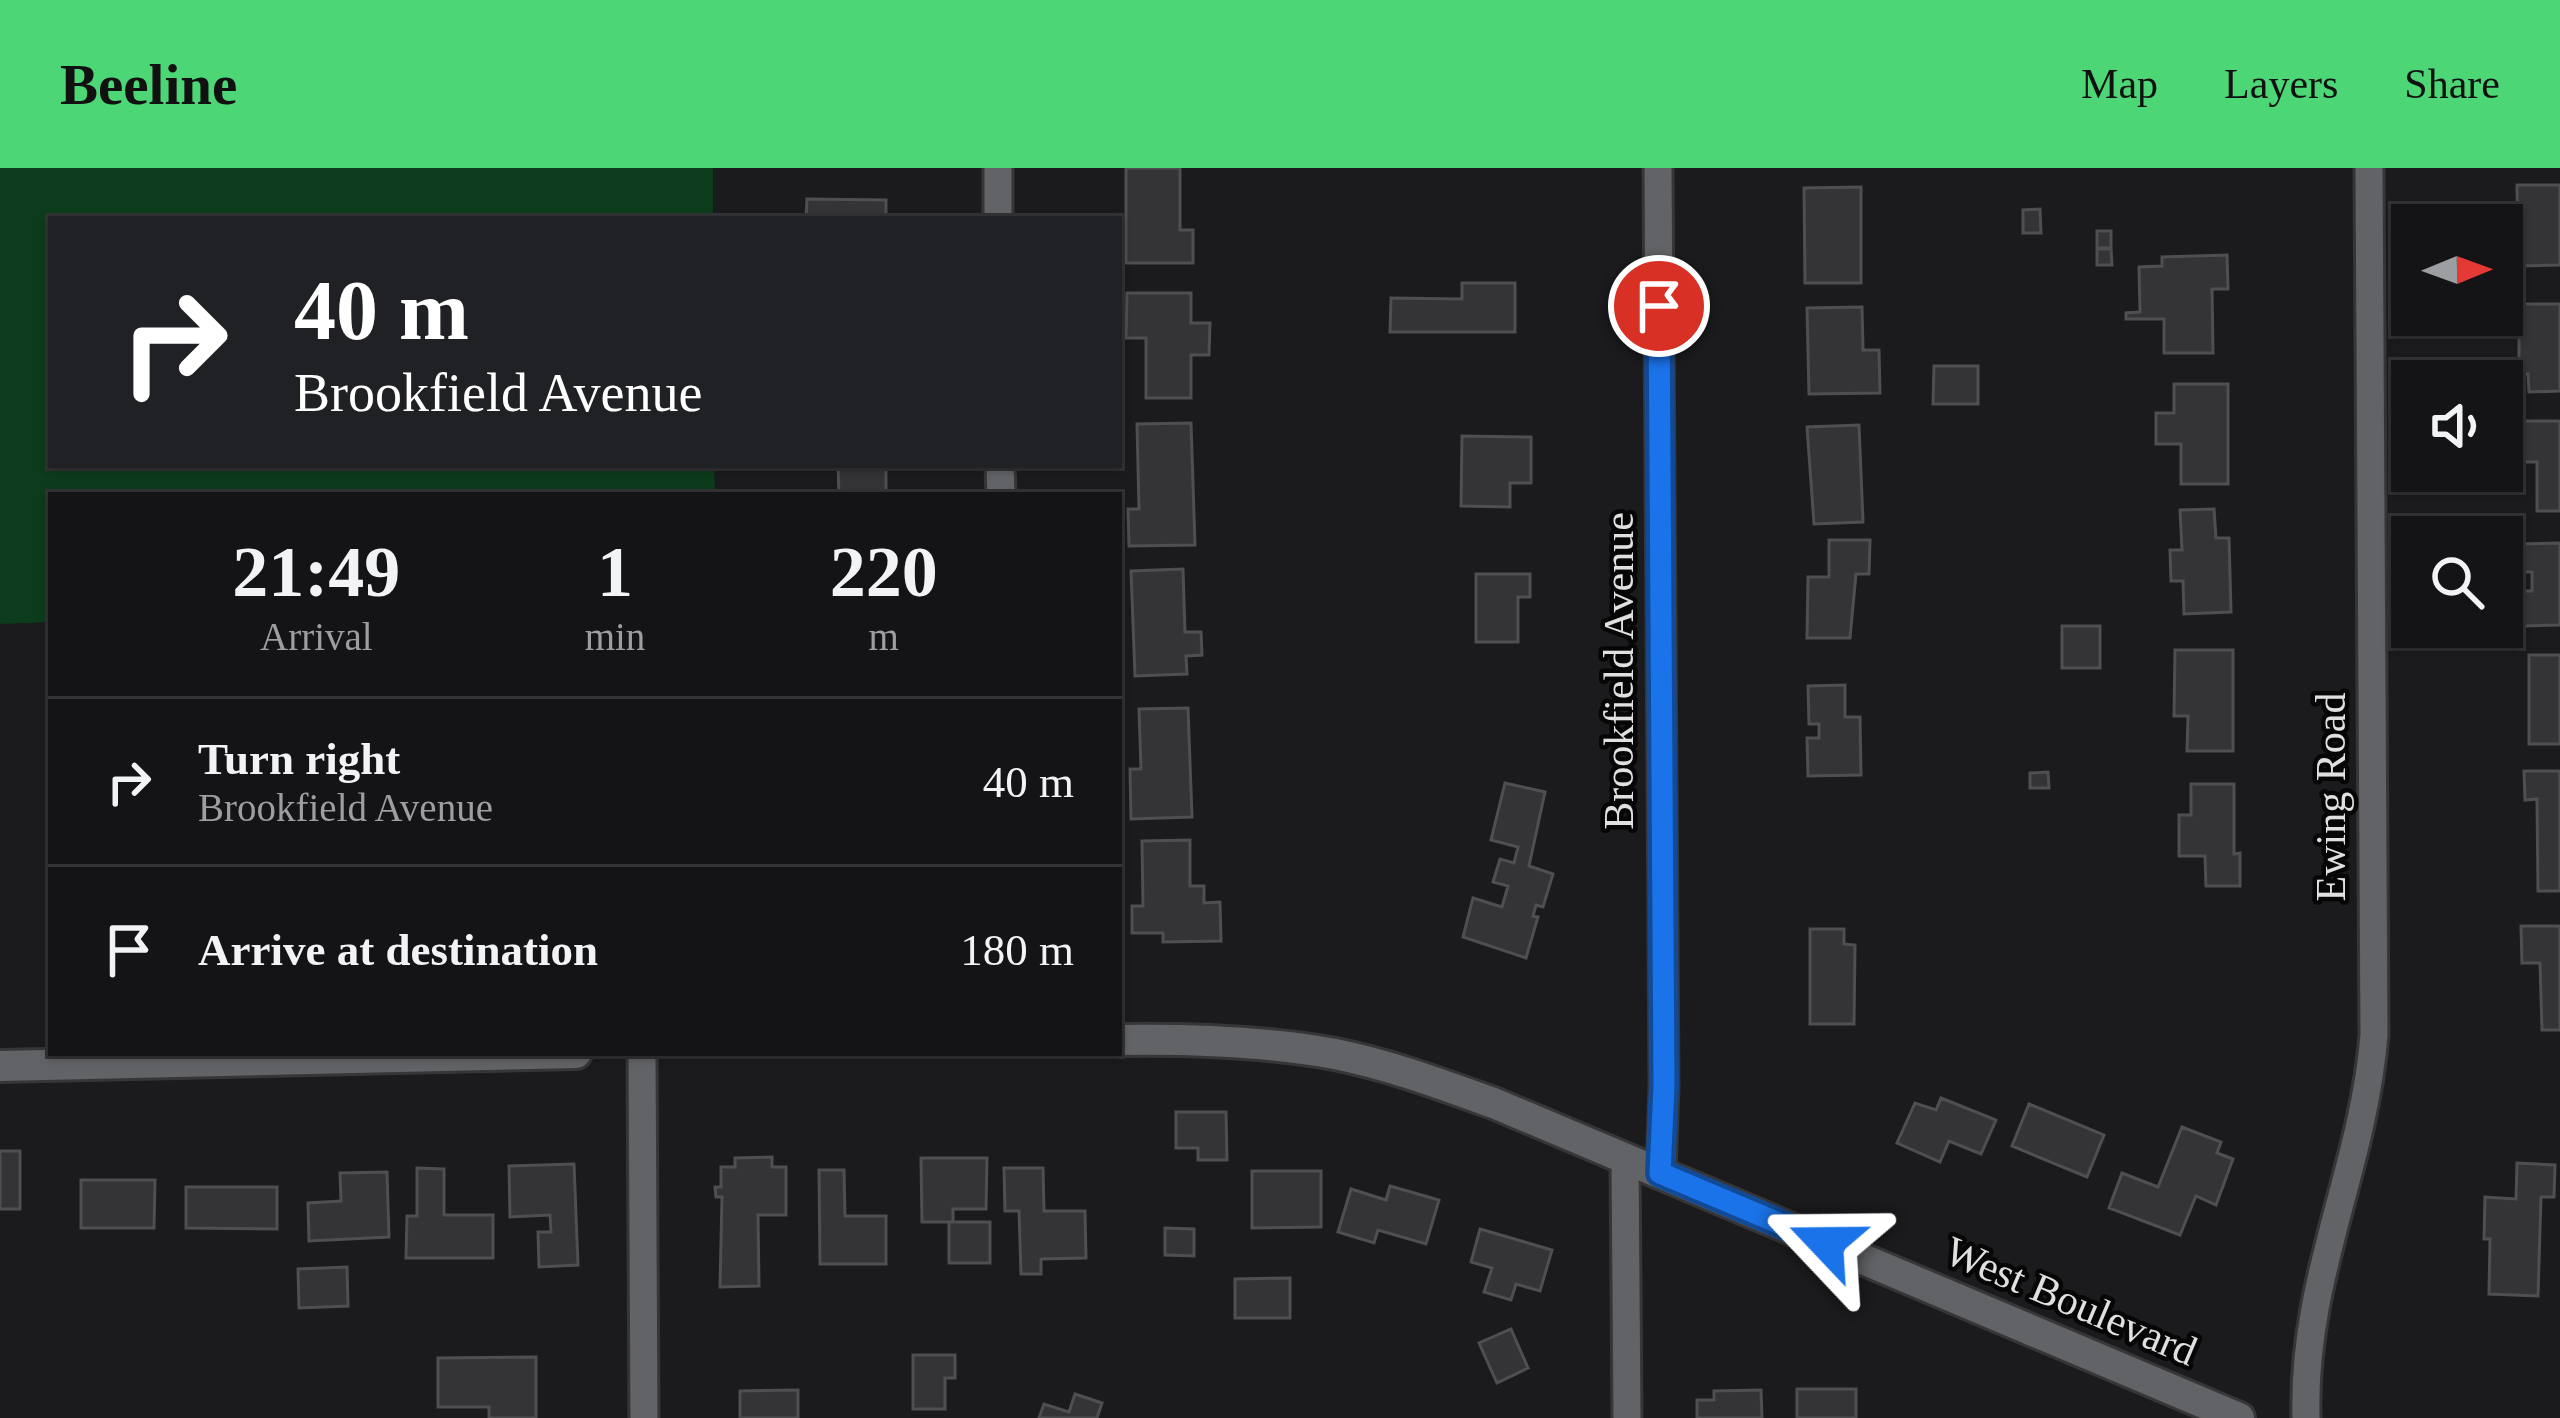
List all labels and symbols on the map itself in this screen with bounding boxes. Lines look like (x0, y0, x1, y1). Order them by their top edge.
north arrow (2391, 204, 2523, 336)
pin (1608, 255, 1710, 357)
street label: Brookfield Avenue (1596, 512, 1642, 830)
street label: Ewing Road (2308, 693, 2354, 901)
position arrow (1763, 1180, 1889, 1306)
street label: West Boulevard (1938, 1227, 2204, 1375)

